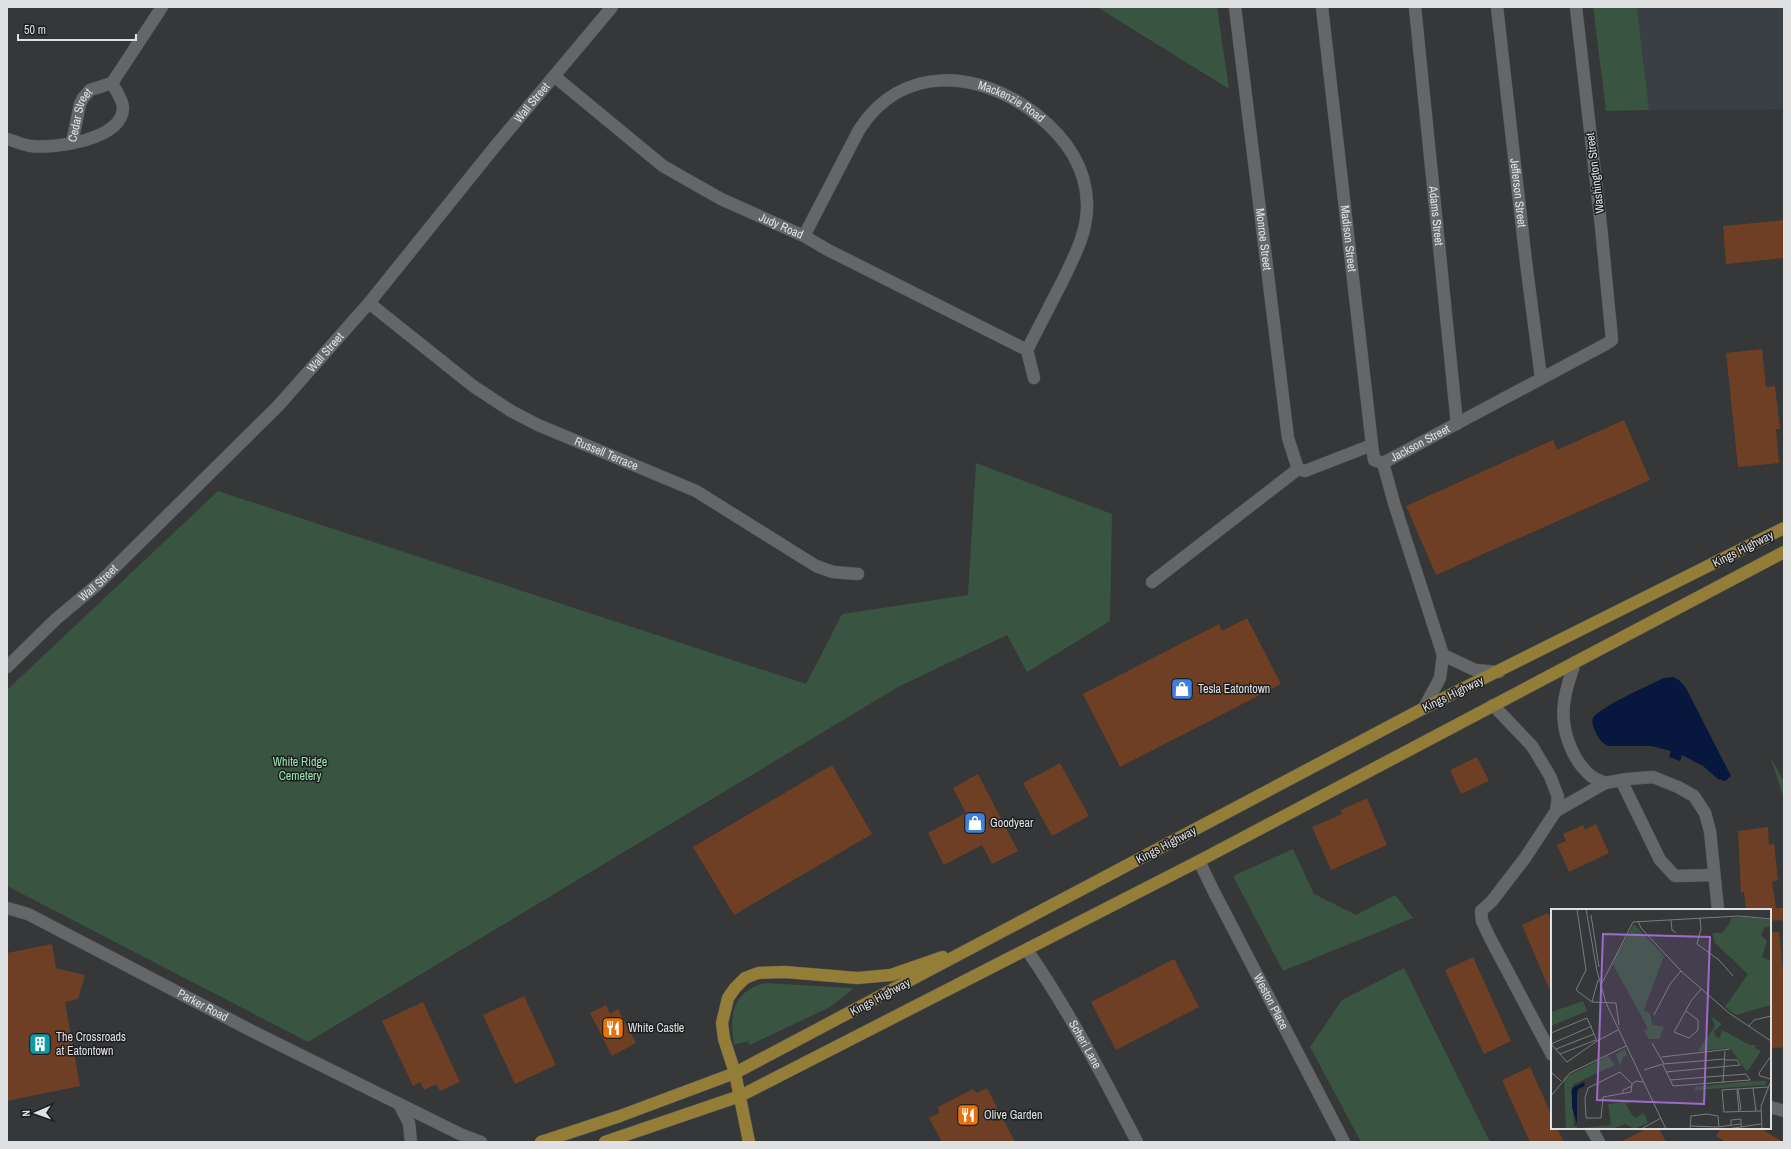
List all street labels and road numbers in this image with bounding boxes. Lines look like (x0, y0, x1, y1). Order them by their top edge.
street label: Mackenzie Road (976, 77, 1048, 126)
street label: Wall Street (510, 79, 553, 126)
street label: Cedar Street (64, 85, 96, 144)
street label: Washington Street (1582, 131, 1608, 214)
street label: Jefferson Street (1506, 157, 1530, 228)
street label: Adams Street (1425, 184, 1447, 247)
street label: Madison Street (1337, 204, 1360, 273)
street label: Monroe Street (1252, 207, 1275, 271)
street label: Judy Road (756, 209, 806, 243)
street label: Wall Street (304, 329, 347, 376)
street label: Jackson Street (1388, 421, 1453, 466)
street label: Russell Terrace (572, 433, 641, 474)
street label: Kings Highway (1710, 527, 1776, 571)
street label: Wall Street (75, 561, 121, 605)
street label: Kings Highway (1420, 672, 1486, 716)
street label: Kings Highway (1133, 822, 1199, 868)
street label: Weston Place (1250, 971, 1292, 1032)
street label: Kings Highway (847, 974, 913, 1020)
street label: Parker Road (175, 985, 231, 1025)
street label: Scheri Lane (1065, 1017, 1105, 1072)

